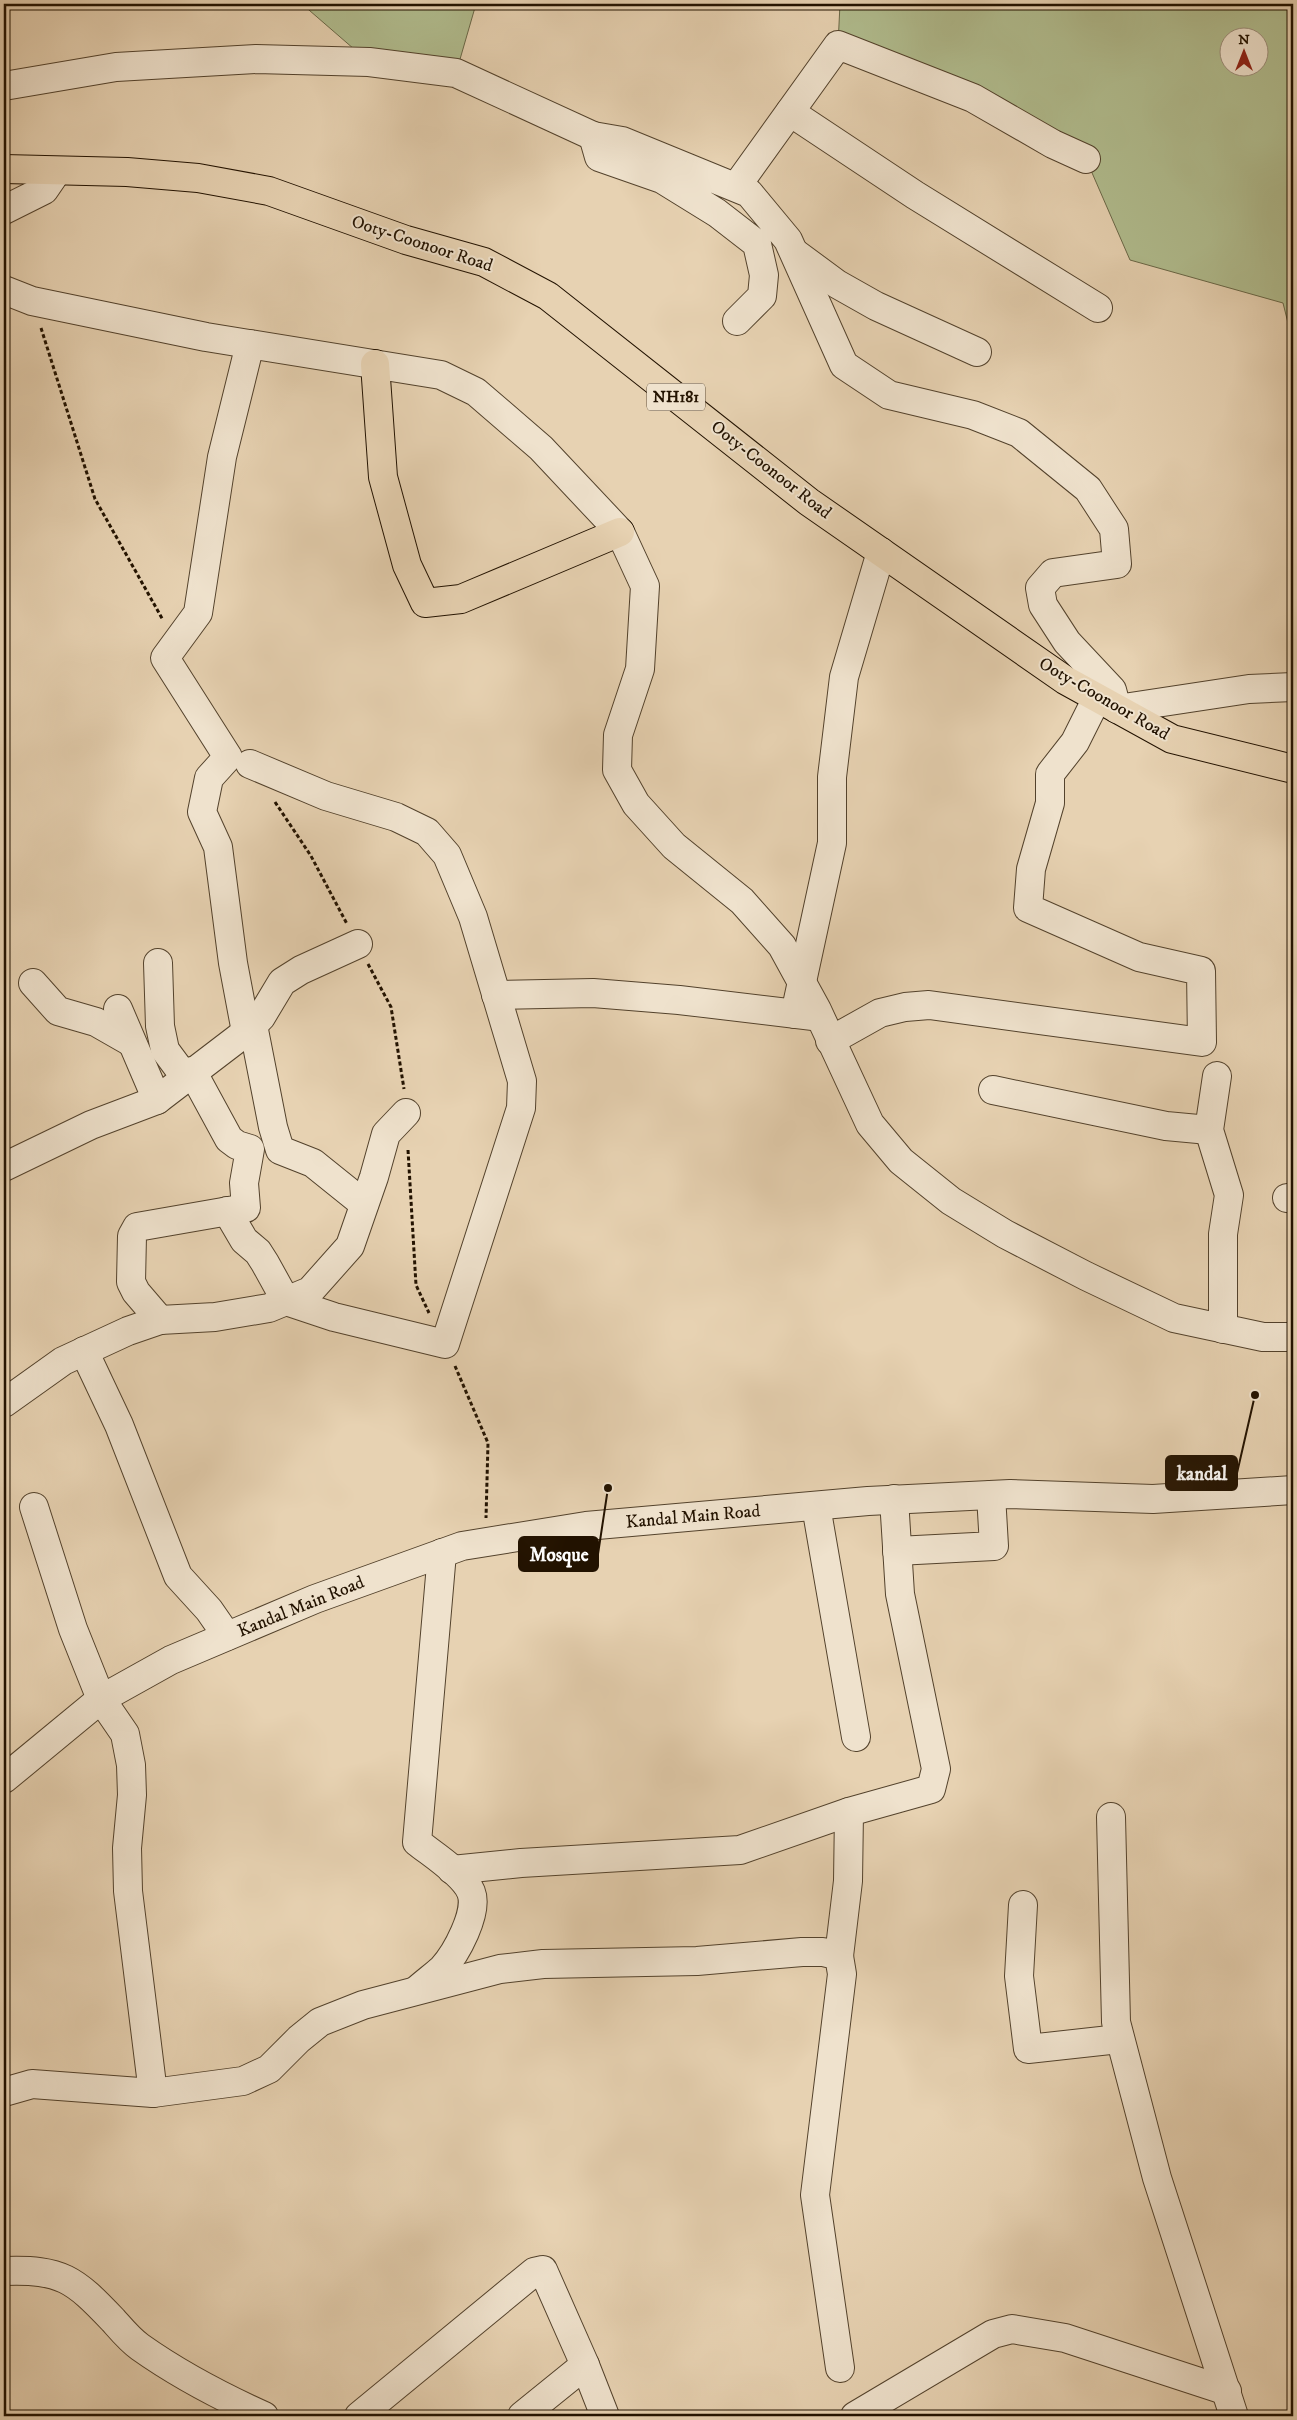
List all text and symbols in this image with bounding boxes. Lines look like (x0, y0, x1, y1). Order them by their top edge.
north arrow (1220, 28, 1270, 78)
text: N (1238, 31, 1250, 49)
street label: Ooty-Coonoor Road (349, 211, 495, 277)
road number: NH181 (647, 384, 705, 411)
street label: Ooty-Coonoor Road (706, 416, 836, 524)
street label: Ooty-Coonoor Road (1035, 653, 1173, 745)
callout: kandal (1166, 1456, 1237, 1490)
text: kandal (1176, 1463, 1228, 1486)
street label: Kandal Main Road (625, 1500, 761, 1534)
callout: Mosque (519, 1537, 598, 1571)
text: Mosque (529, 1544, 589, 1568)
street label: Kandal Main Road (234, 1572, 368, 1642)

